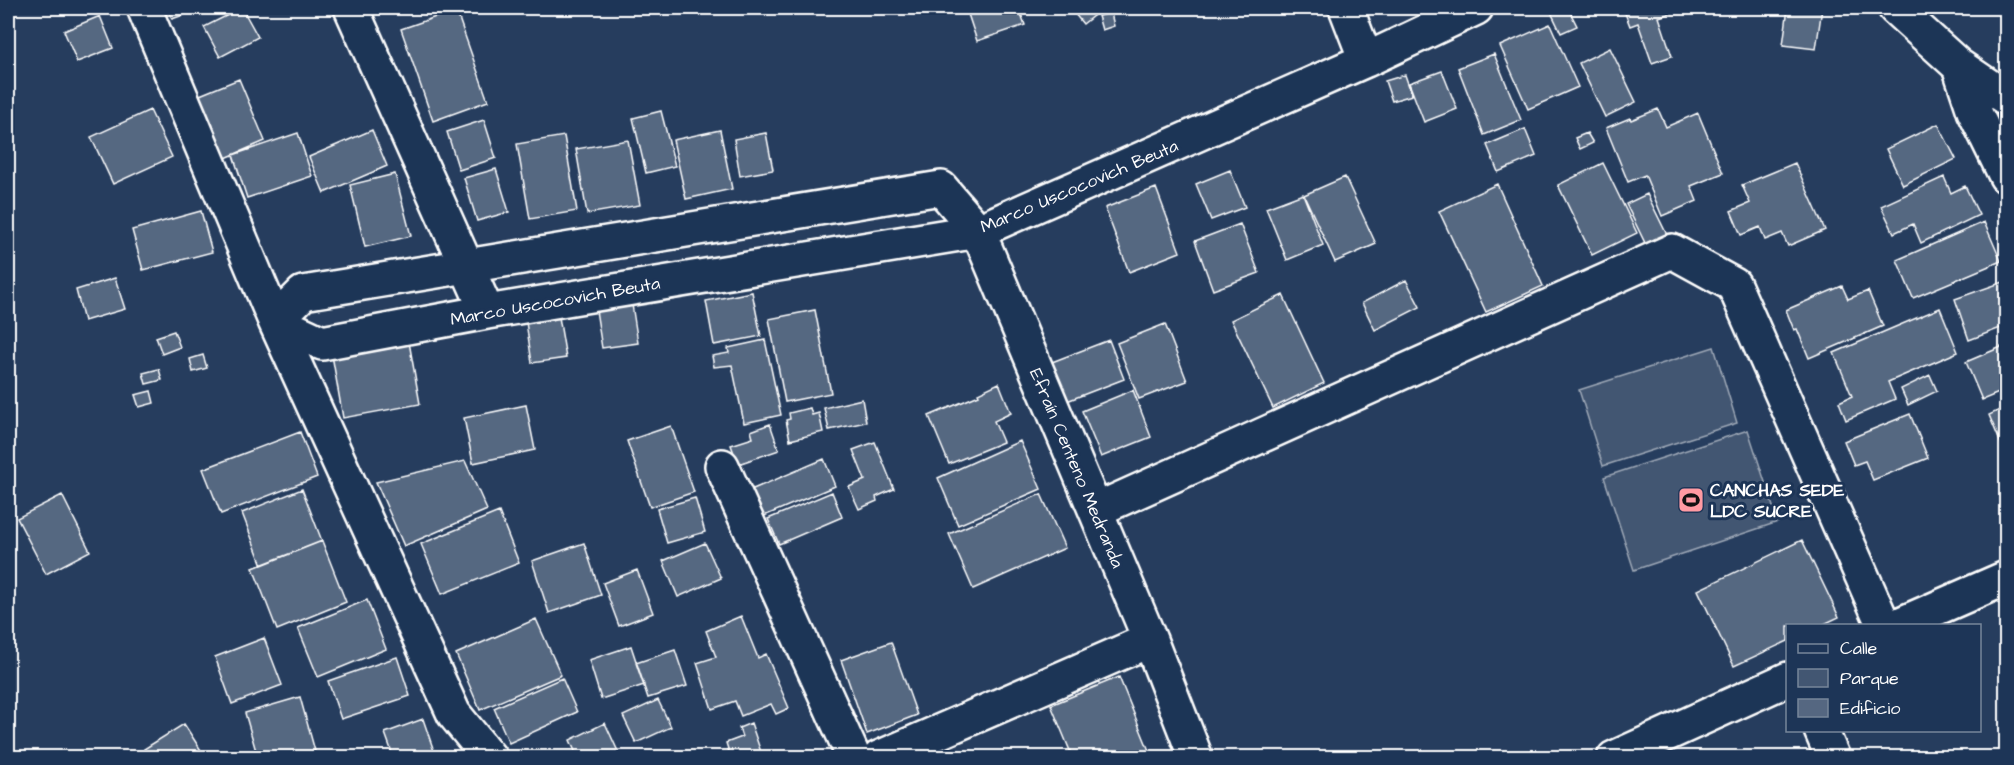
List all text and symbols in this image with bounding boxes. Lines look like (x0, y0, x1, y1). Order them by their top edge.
street label: Marco Uscocovich Beuta (976, 133, 1182, 239)
street label: Marco Uscocovich Beuta (448, 271, 662, 332)
street label: Efraín Centeno Medranda (1023, 365, 1130, 572)
place label: CANCHAS SEDE LDC SUCRE (1710, 478, 1844, 524)
sports icon: CANCHAS SEDE LDC SUCRE (1676, 485, 1706, 515)
legend (1786, 624, 1981, 732)
text: Calle (1840, 636, 1878, 661)
text: Parque (1840, 666, 1899, 691)
text: Edificio (1840, 696, 1900, 721)

